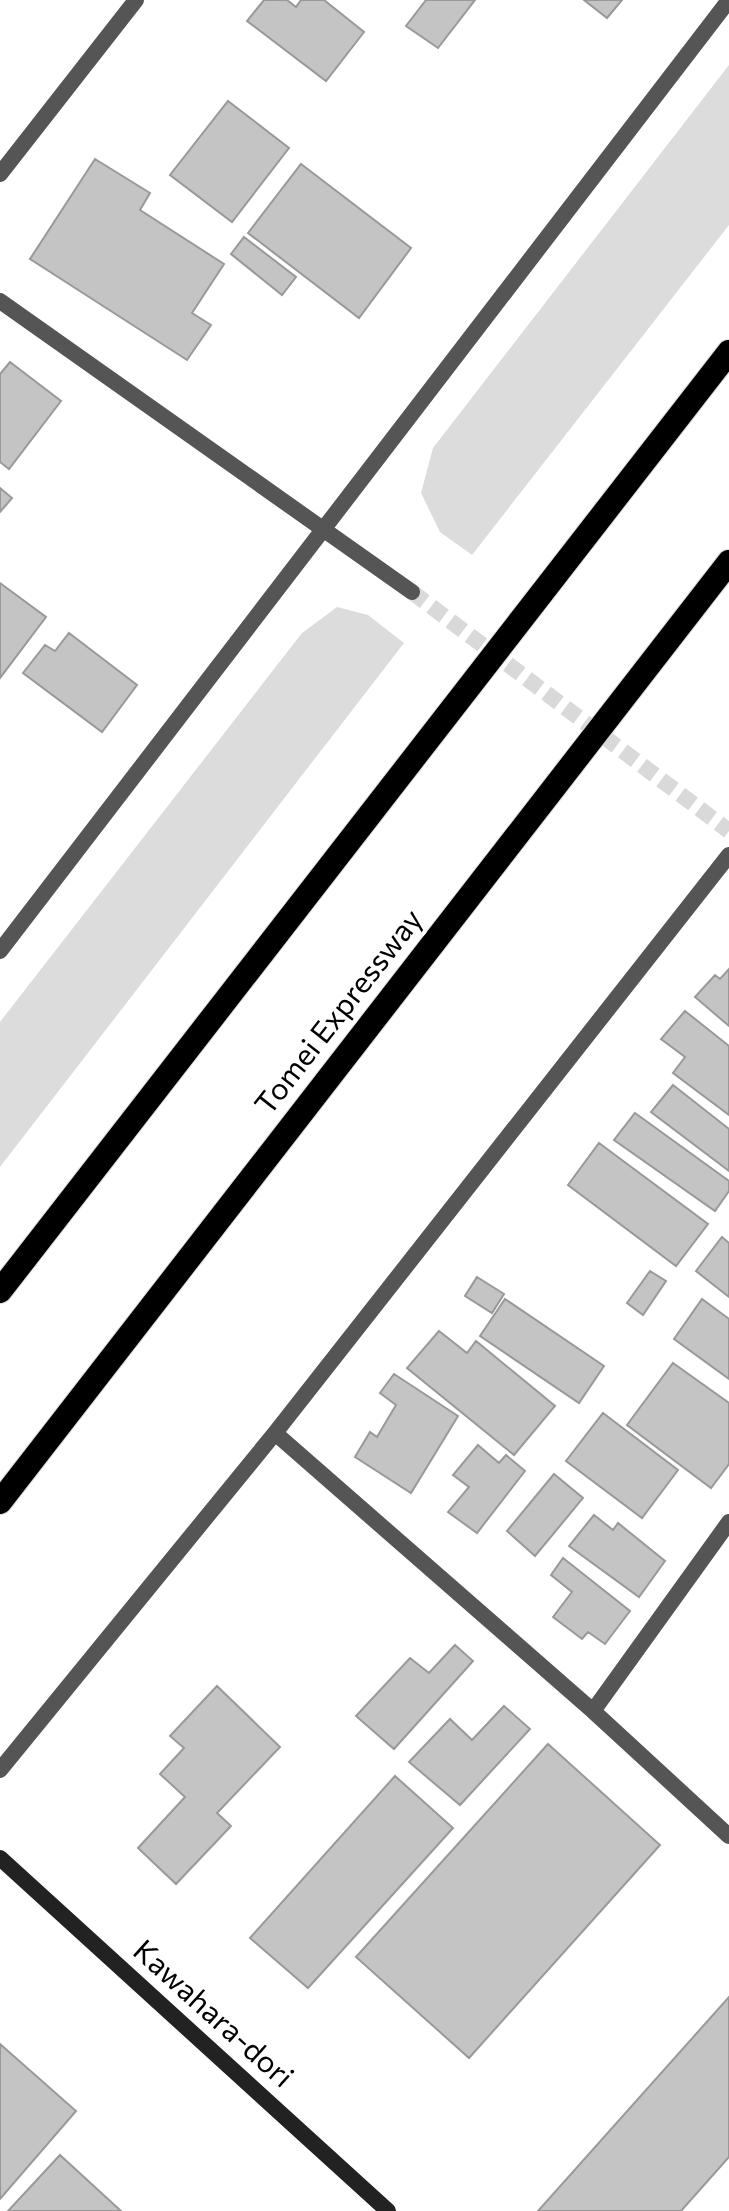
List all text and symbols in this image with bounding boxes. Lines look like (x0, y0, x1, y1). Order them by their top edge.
street label: Tomei Expressway (245, 900, 429, 1121)
street label: Kawahara-dori (127, 1931, 302, 2094)

